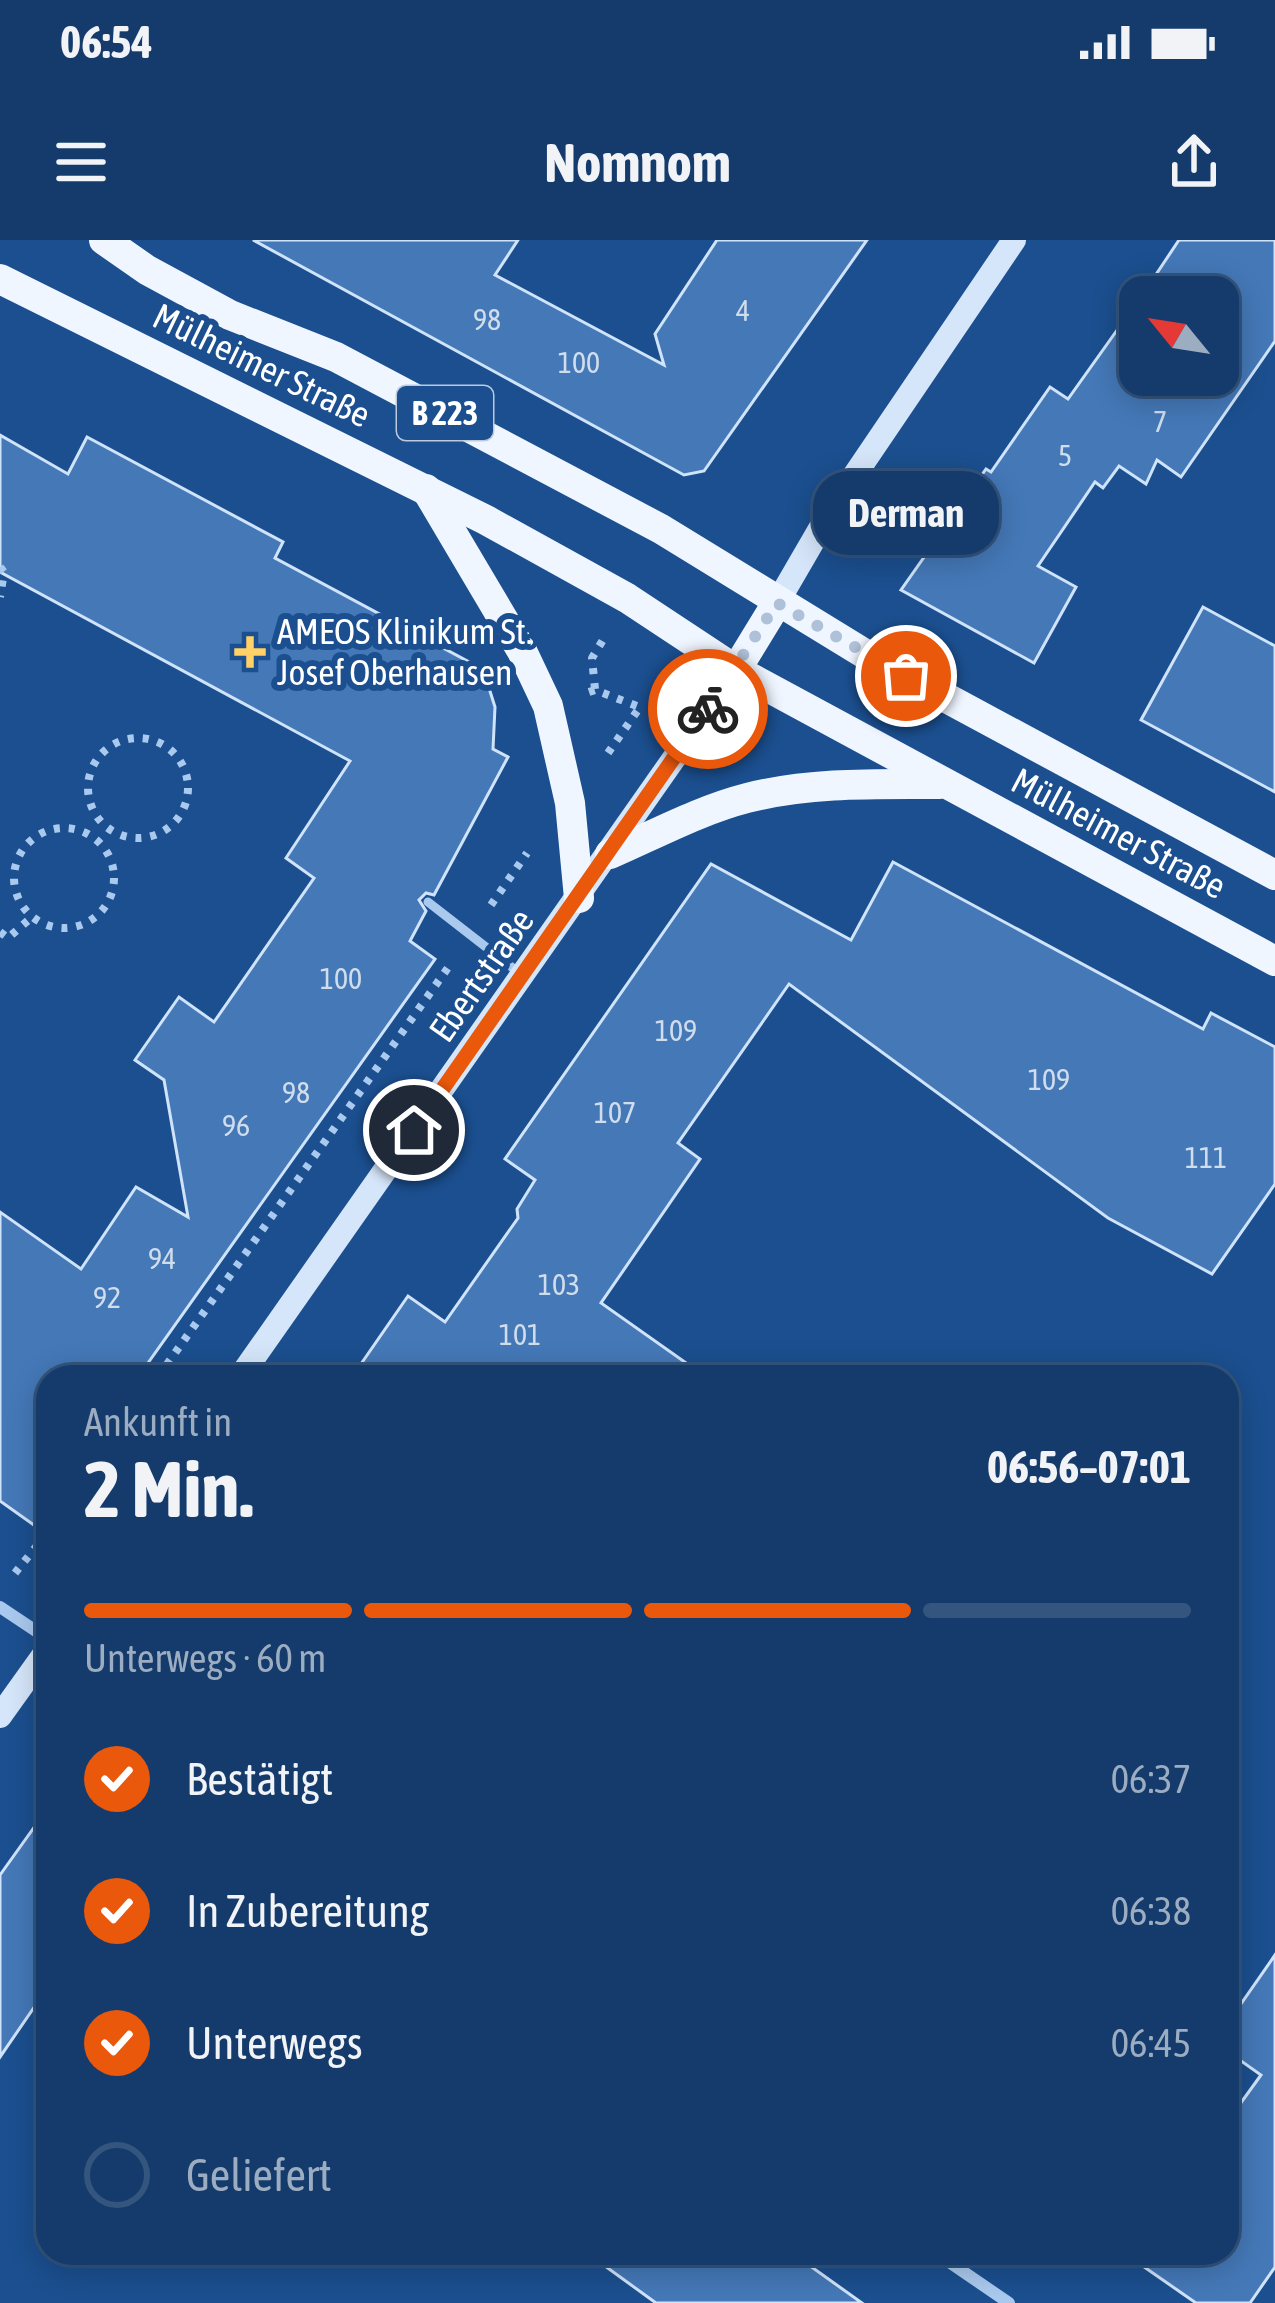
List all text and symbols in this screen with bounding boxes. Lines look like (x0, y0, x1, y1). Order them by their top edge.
text: 06:54 (60, 16, 153, 68)
icon: menu (48, 129, 114, 195)
icon: share (1161, 129, 1227, 195)
text: Nomnom (544, 132, 731, 193)
north arrow (1119, 276, 1239, 396)
map controls (1119, 276, 1239, 396)
house number: 4 (736, 293, 750, 327)
street label: Mülheimer Straße (147, 294, 377, 436)
house number: 98 (473, 302, 501, 336)
house number: 100 (558, 345, 600, 379)
road number: B 223 (397, 386, 493, 440)
house number: 7 (1153, 404, 1167, 438)
house number: 5 (1058, 438, 1072, 472)
callout: Derman (813, 472, 999, 556)
text: Derman (848, 491, 964, 535)
place label: AMEOS Klinikum St. Josef Oberhausen (277, 610, 532, 693)
pin (855, 625, 957, 727)
marker: AMEOS Klinikum St. Josef Oberhausen (234, 636, 266, 668)
icon: bag (873, 643, 939, 709)
courier (648, 649, 768, 769)
icon: bike (675, 676, 741, 742)
street label: Mülheimer Straße (1005, 759, 1233, 907)
street label: Ebertstraße (420, 901, 542, 1049)
house number: 100 (320, 961, 362, 995)
house number: 109 (655, 1013, 697, 1047)
house number: 109 (1028, 1062, 1070, 1096)
house number: 98 (282, 1075, 310, 1109)
pin (363, 1079, 465, 1181)
house number: 107 (594, 1095, 636, 1129)
icon: home (381, 1097, 447, 1163)
house number: 96 (222, 1108, 250, 1142)
house number: 111 (1185, 1140, 1227, 1174)
house number: 94 (148, 1241, 176, 1275)
house number: 103 (538, 1267, 580, 1301)
house number: 92 (93, 1280, 121, 1314)
house number: 101 (499, 1317, 541, 1351)
text: Ankunft in (84, 1400, 232, 1444)
text: 06:56–07:01 (987, 1441, 1191, 1493)
text: 2 Min. (84, 1444, 253, 1534)
text: Unterwegs · 60 m (84, 1636, 326, 1680)
icon: check (84, 1746, 150, 1812)
text: Bestätigt (186, 1753, 333, 1805)
text: 06:37 (1111, 1757, 1191, 1801)
icon: check (84, 1878, 150, 1944)
text: In Zubereitung (186, 1885, 429, 1937)
text: 06:38 (1111, 1889, 1191, 1933)
icon: check (84, 2010, 150, 2076)
text: Unterwegs (186, 2017, 363, 2069)
text: 06:45 (1111, 2021, 1191, 2065)
text: Geliefert (186, 2149, 332, 2201)

